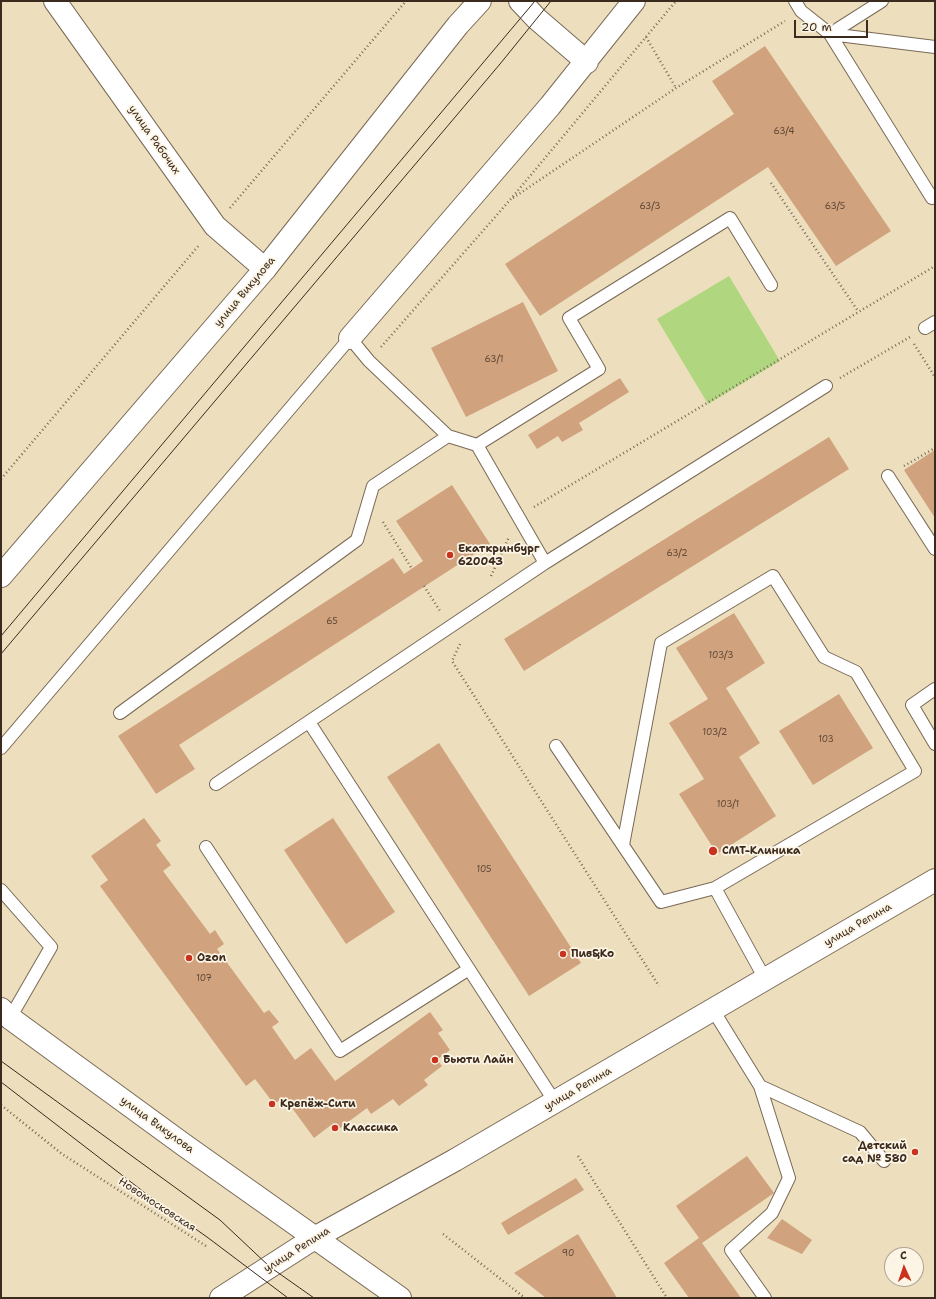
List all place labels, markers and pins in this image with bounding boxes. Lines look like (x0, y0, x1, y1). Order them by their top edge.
place label: Екаткринбург 620043 (458, 542, 540, 568)
marker: Екаткринбург 620043 (445, 550, 455, 560)
place label: СМТ-Клиника (722, 844, 801, 858)
marker: СМТ-Клиника (707, 845, 719, 857)
place label: Пив&Ко (571, 947, 614, 961)
marker: Пив&Ко (558, 949, 568, 959)
place label: Ozon (197, 951, 226, 965)
marker: Ozon (184, 953, 194, 963)
place label: Бьюти Лайн (443, 1053, 514, 1067)
marker: Бьюти Лайн (430, 1055, 440, 1065)
place label: Крепёж-Сити (280, 1097, 356, 1111)
marker: Крепёж-Сити (267, 1099, 277, 1109)
place label: Классика (343, 1121, 398, 1135)
marker: Классика (330, 1123, 340, 1133)
place label: Детский сад № 580 (842, 1139, 907, 1165)
marker: Детский сад № 580 (910, 1147, 920, 1157)

